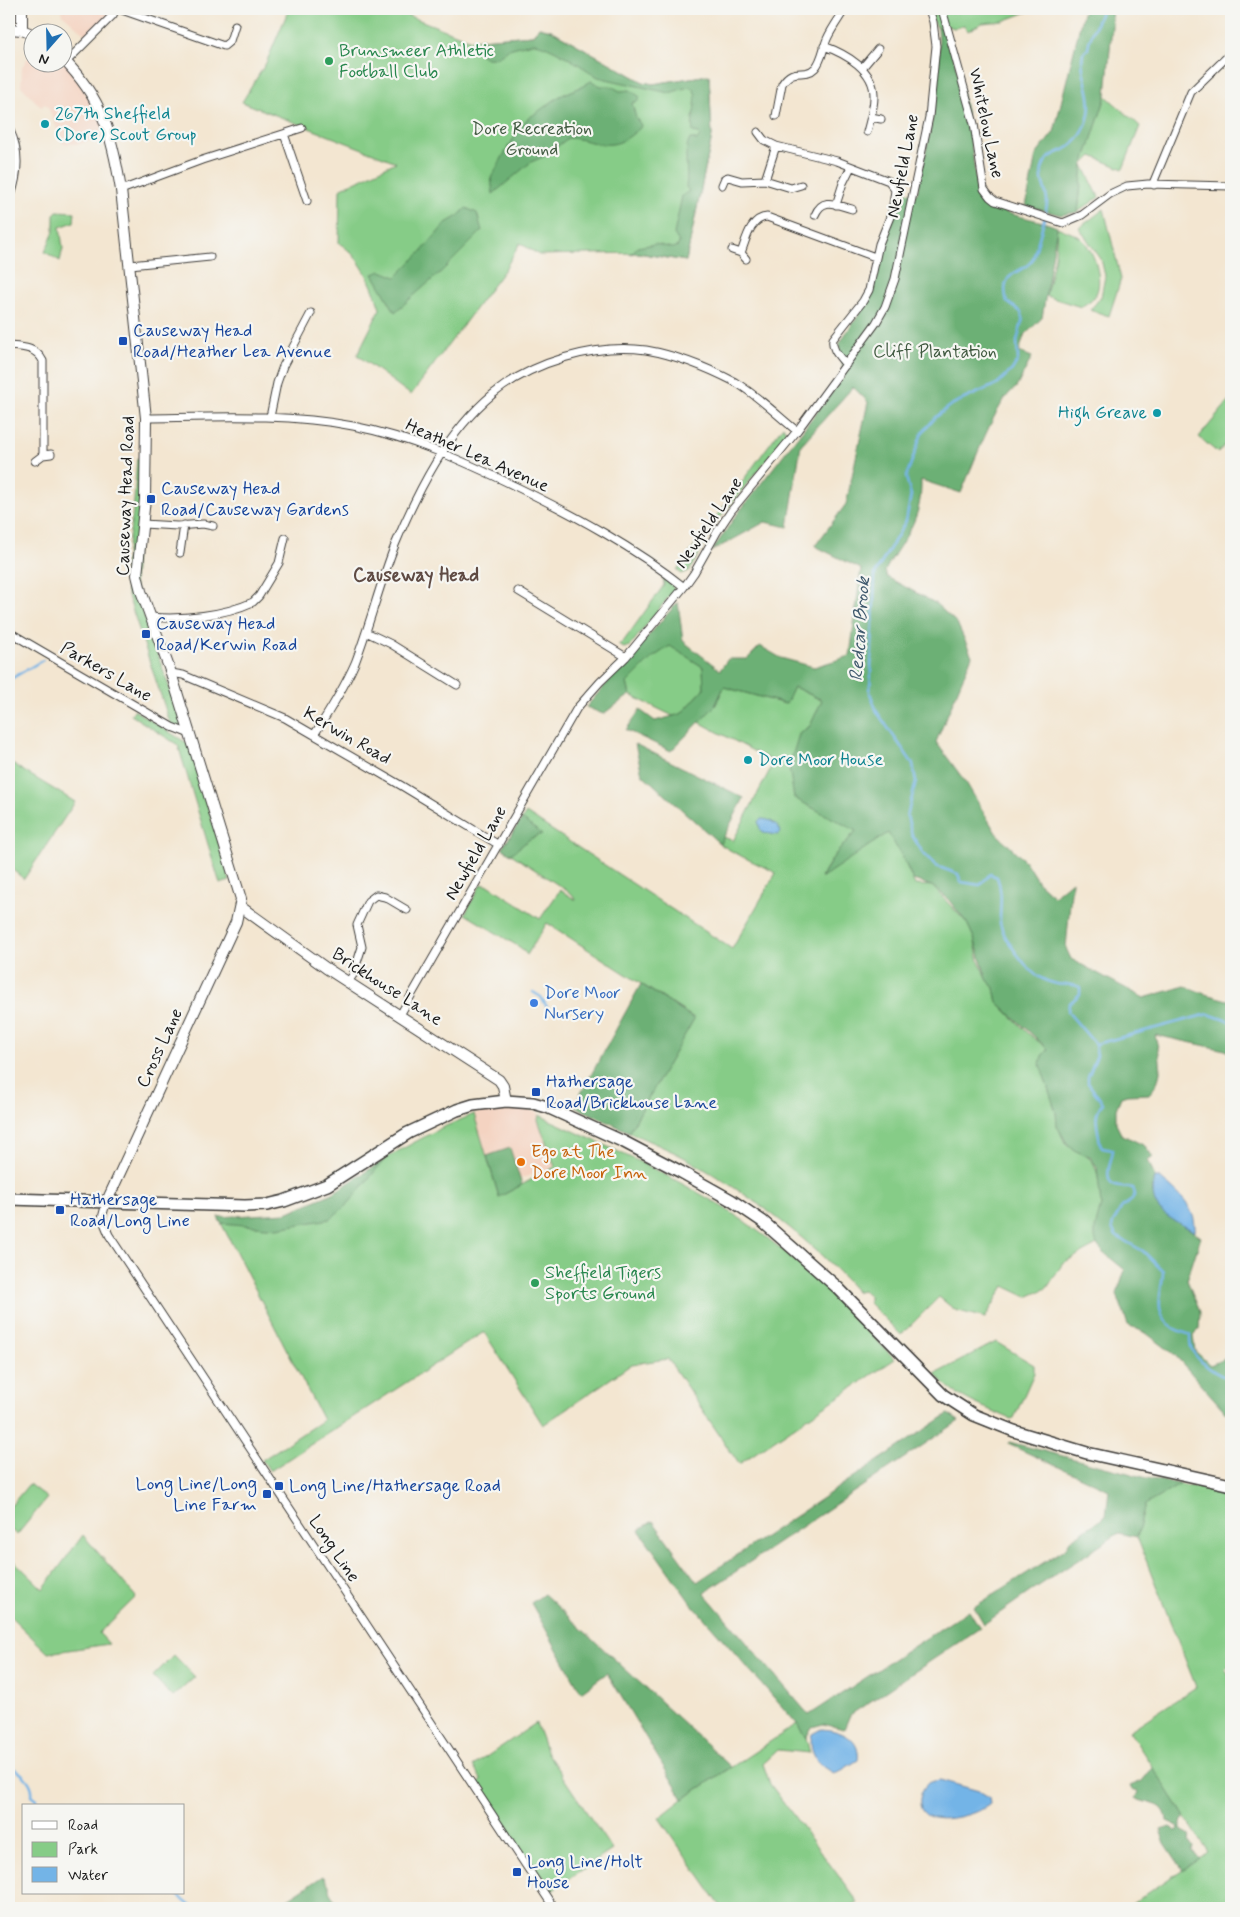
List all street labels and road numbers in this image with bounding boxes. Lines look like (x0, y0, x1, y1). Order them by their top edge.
street label: Whitelow Lane (963, 66, 1009, 180)
street label: Newfield Lane (881, 112, 925, 220)
street label: Heather Lea Avenue (401, 414, 553, 499)
street label: Causeway Head Road (111, 415, 141, 577)
street label: Newfield Lane (670, 473, 748, 573)
street label: Parkers Lane (56, 636, 156, 708)
street label: Kerwin Road (299, 701, 395, 771)
street label: Newfield Lane (439, 801, 513, 905)
street label: Brickhouse Lane (327, 942, 447, 1032)
street label: Cross Lane (131, 1004, 189, 1092)
street label: Long Line (302, 1511, 365, 1588)

